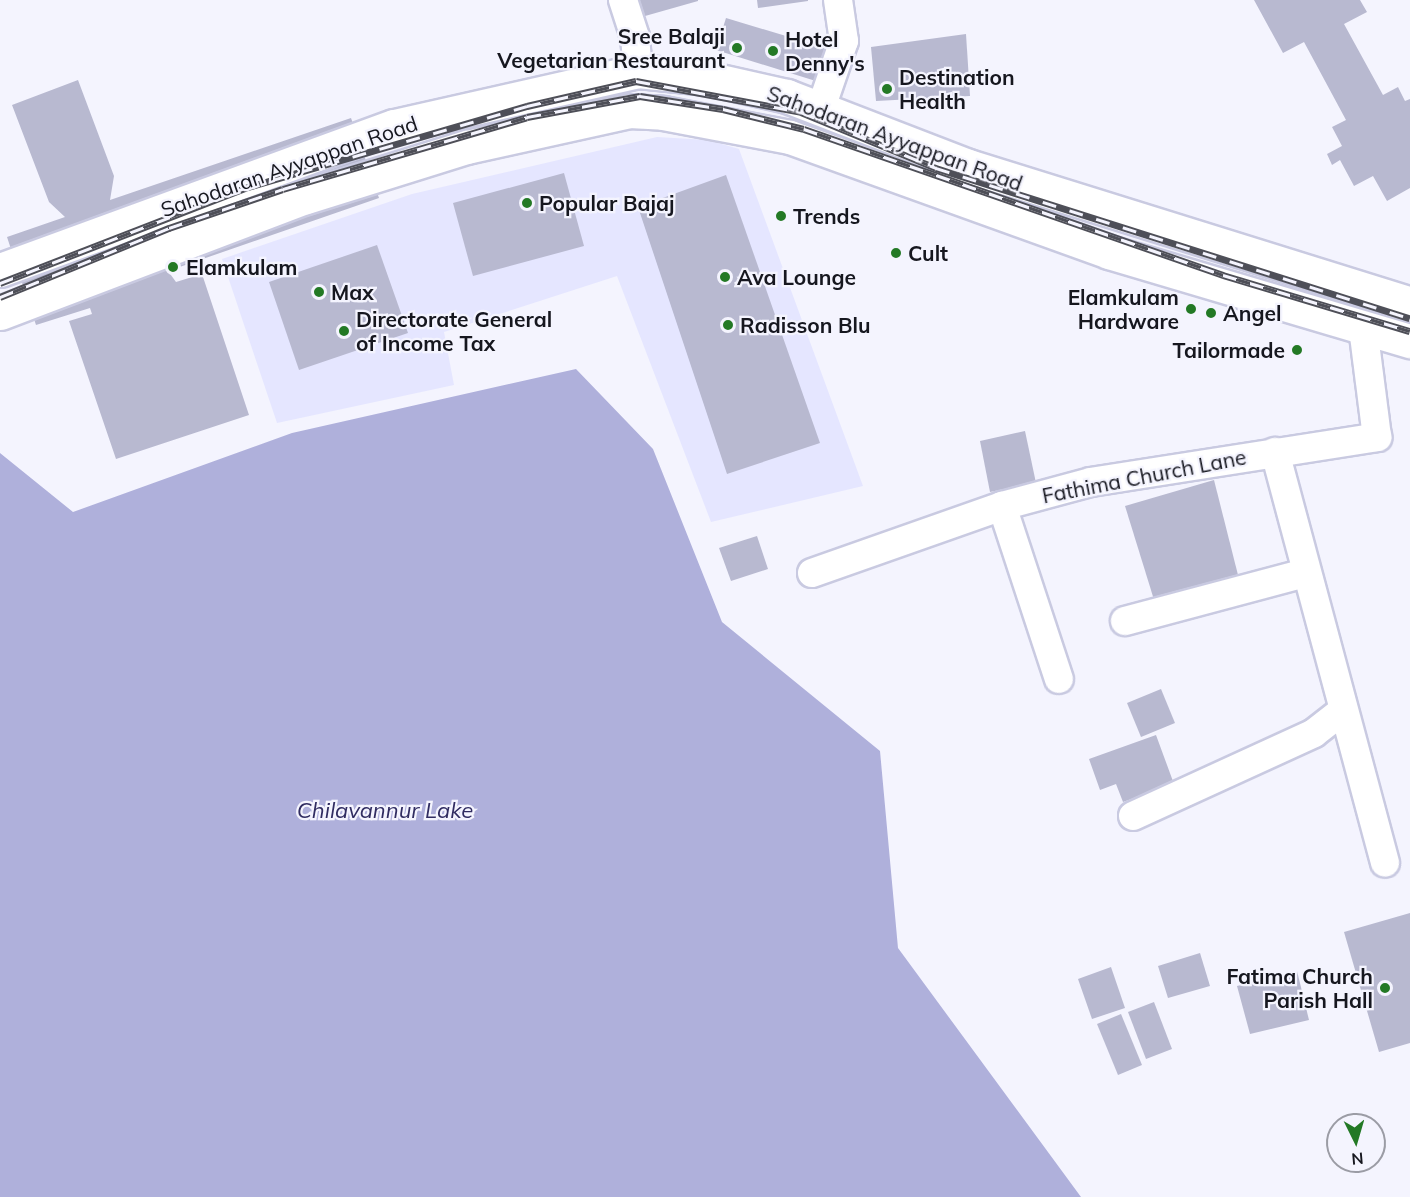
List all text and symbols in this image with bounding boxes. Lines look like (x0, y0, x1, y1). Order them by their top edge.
place label: Sree Balaji Vegetarian Restaurant (497, 23, 725, 73)
place label: Hotel Denny's (785, 26, 865, 76)
marker: Sree Balaji Vegetarian Restaurant (730, 41, 744, 55)
marker: Hotel Denny's (766, 44, 780, 58)
place label: Destination Health (899, 64, 1015, 114)
street label: Sahodaran Ayyappan Road (764, 80, 1026, 196)
marker: Destination Health (880, 82, 894, 96)
street label: Sahodaran Ayyappan Road (157, 110, 421, 222)
place label: Popular Bajaj (539, 190, 674, 216)
marker: Popular Bajaj (520, 196, 534, 210)
place label: Trends (793, 203, 860, 229)
marker: Trends (774, 209, 788, 223)
place label: Cult (908, 240, 948, 266)
marker: Cult (889, 246, 903, 260)
place label: Elamkulam (186, 254, 297, 280)
marker: Elamkulam (164, 258, 182, 276)
place label: Ava Lounge (737, 264, 856, 290)
marker: Ava Lounge (718, 270, 732, 284)
place label: Max (331, 279, 374, 305)
place label: Elamkulam Hardware (1068, 284, 1179, 334)
marker: Max (312, 285, 326, 299)
place label: Angel (1223, 300, 1281, 326)
marker: Elamkulam Hardware (1184, 302, 1198, 316)
place label: Directorate General of Income Tax (356, 306, 552, 356)
marker: Angel (1204, 306, 1218, 320)
place label: Radisson Blu (740, 312, 871, 338)
marker: Radisson Blu (721, 318, 735, 332)
marker: Directorate General of Income Tax (337, 324, 351, 338)
place label: Tailormade (1173, 337, 1285, 363)
marker: Tailormade (1290, 343, 1304, 357)
street label: Fathima Church Lane (1040, 444, 1248, 508)
water label: Chilavannur Lake (297, 798, 473, 824)
place label: Fatima Church Parish Hall (1226, 963, 1373, 1013)
marker: Fatima Church Parish Hall (1378, 981, 1392, 995)
north arrow (1326, 1113, 1386, 1173)
text: N (1350, 1148, 1364, 1169)

